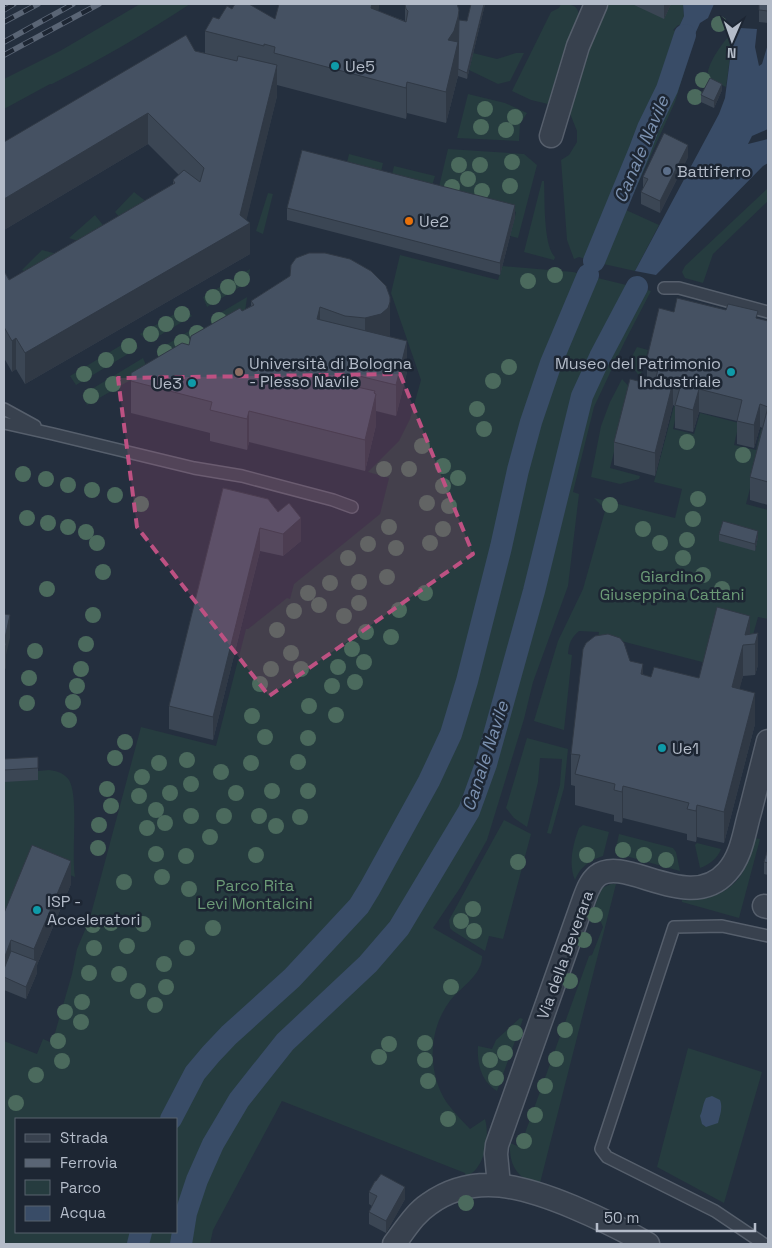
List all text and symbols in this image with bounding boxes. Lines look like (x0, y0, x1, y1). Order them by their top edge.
north arrow (707, 15, 757, 65)
text: N (727, 44, 737, 62)
place label: Ue5 (345, 56, 375, 77)
marker: Ue5 (329, 60, 341, 72)
water label: Canale Navile (608, 91, 674, 206)
place label: Battiferro (677, 161, 751, 182)
marker: Battiferro (661, 165, 673, 177)
place label: Ue2 (419, 211, 449, 232)
marker: Ue2 (403, 215, 415, 227)
place label: Università di Bologna - Plesso Navile (249, 353, 412, 392)
place label: Museo del Patrimonio Industriale (555, 353, 721, 392)
marker: Università di Bologna - Plesso Navile (233, 366, 245, 378)
marker: Museo del Patrimonio Industriale (725, 366, 737, 378)
place label: Ue3 (152, 373, 182, 394)
marker: Ue3 (186, 377, 198, 389)
park label: Giardino Giuseppina Cattani (600, 566, 744, 605)
water label: Canale Navile (456, 697, 514, 814)
place label: Ue1 (672, 738, 699, 759)
marker: Ue1 (656, 742, 668, 754)
park label: Parco Rita Levi Montalcini (197, 875, 313, 914)
street label: Via della Beverara (532, 888, 598, 1022)
place label: ISP - Acceleratori (47, 891, 140, 930)
marker: ISP - Acceleratori (31, 904, 43, 916)
legend (15, 1118, 178, 1233)
text: Strada (60, 1128, 109, 1147)
text: Ferrovia (60, 1153, 118, 1172)
text: Parco (60, 1178, 101, 1197)
scale bar (597, 1200, 754, 1232)
text: Acqua (60, 1203, 106, 1222)
text: 50 m (604, 1208, 639, 1227)

